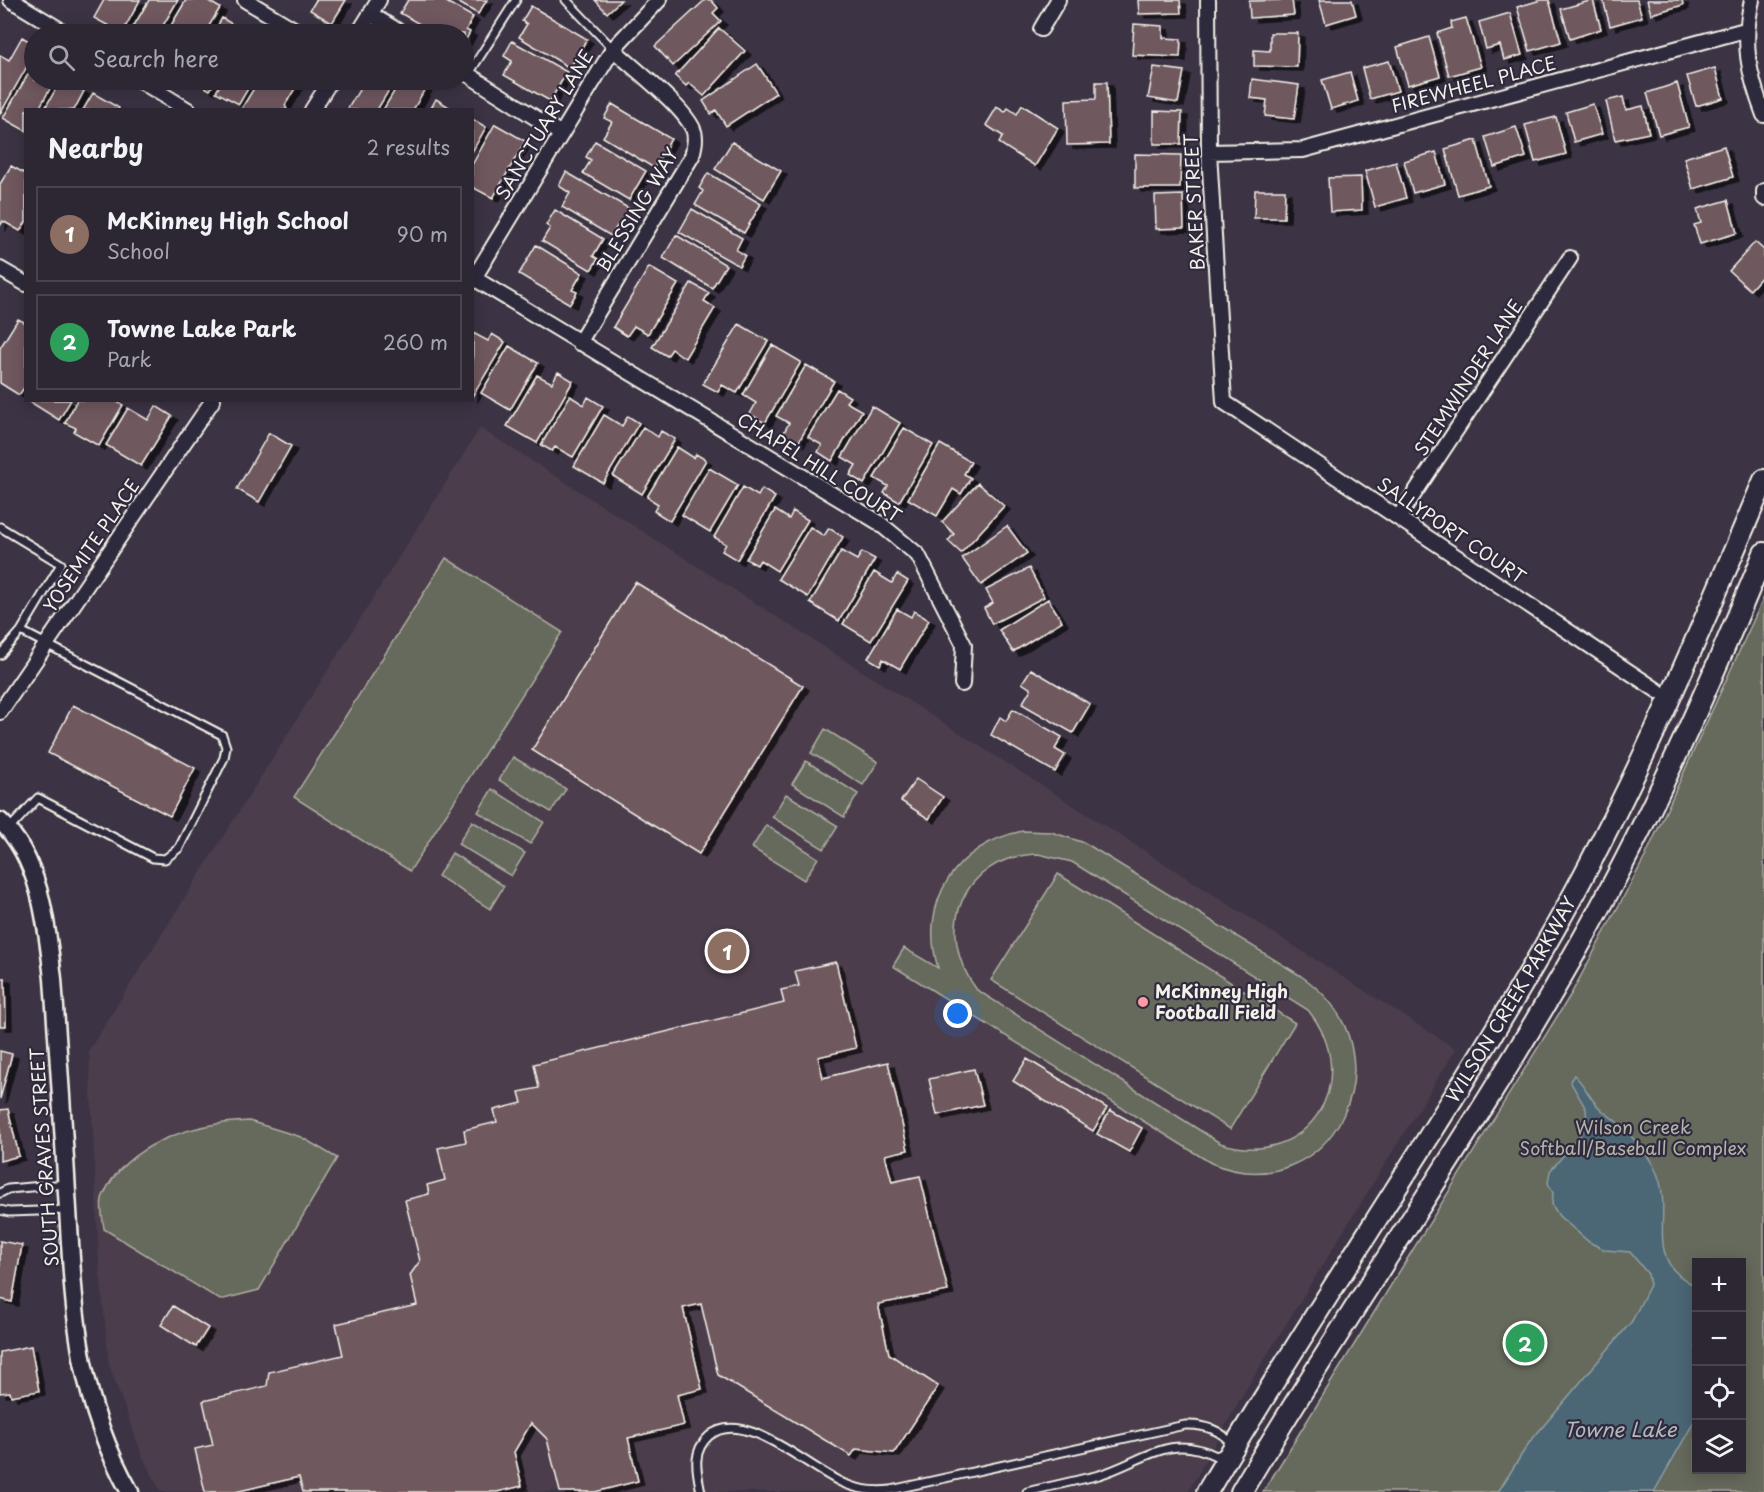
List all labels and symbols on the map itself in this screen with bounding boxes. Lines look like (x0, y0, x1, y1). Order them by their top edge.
street label: SANCTUARY LANE (488, 44, 599, 205)
street label: FIREWHEEL PLACE (1388, 49, 1559, 119)
street label: BAKER STREET (1176, 132, 1211, 271)
street label: BLESSING WAY (589, 142, 685, 276)
street label: STEMWINDER LANE (1407, 294, 1529, 461)
street label: CHAPEL HILL COURT (732, 405, 908, 529)
street label: SALLYPORT COURT (1372, 470, 1532, 590)
street label: YOSEMITE PLACE (36, 473, 145, 617)
street label: WILSON CREEK PARKWAY (1439, 891, 1582, 1107)
pin: 1 (708, 928, 746, 974)
place label: McKinney High Football Field (1155, 977, 1288, 1025)
marker: McKinney High Football Field (1136, 995, 1150, 1009)
your location (943, 999, 972, 1028)
street label: SOUTH GRAVES STREET (22, 1046, 65, 1267)
park label: Wilson Creek Softball/Baseball Complex (1520, 1113, 1746, 1161)
pin: 2 (1506, 1320, 1544, 1366)
water label: Towne Lake (1564, 1414, 1678, 1444)

